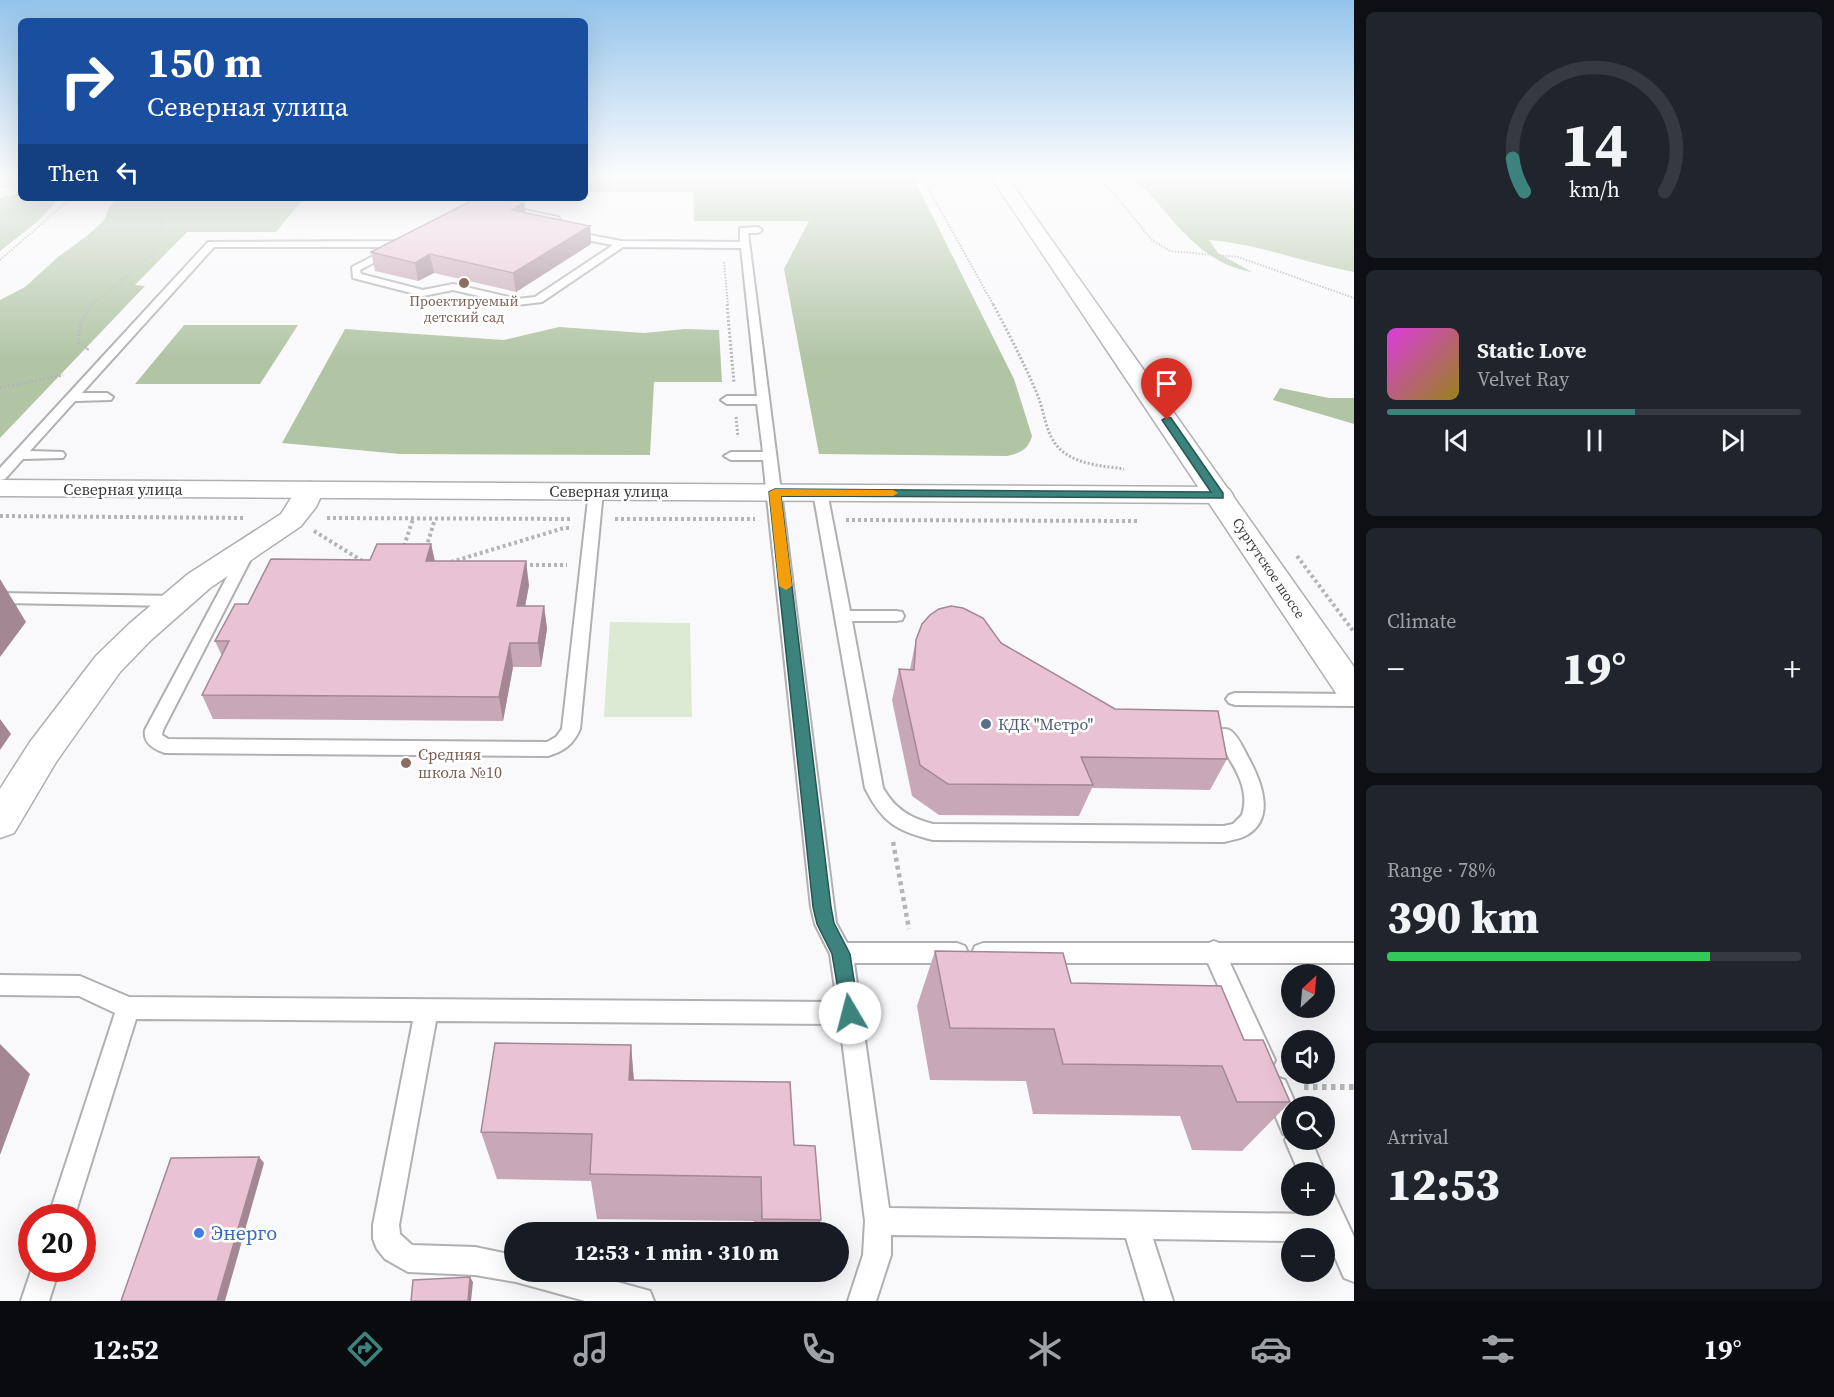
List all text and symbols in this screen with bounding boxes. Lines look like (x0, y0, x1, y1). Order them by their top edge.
text: 150 m (147, 33, 262, 91)
icon: right (48, 42, 126, 120)
text: Северная улица (147, 88, 348, 125)
text: 14 (1560, 101, 1628, 187)
icon: left (111, 156, 144, 189)
text: Then (48, 158, 99, 188)
text: km/h (1568, 175, 1620, 204)
marker: Проектируемый детский сад (457, 276, 471, 290)
place label: Проектируемый детский сад (409, 291, 519, 327)
text: Static Love (1477, 335, 1587, 365)
pin (1141, 358, 1192, 420)
text: Velvet Ray (1477, 365, 1569, 393)
icon: arrive (1150, 367, 1183, 400)
icon: previous (1440, 424, 1473, 457)
icon: pause (1578, 424, 1611, 457)
icon: next (1716, 424, 1749, 457)
street label: Северная улица (63, 478, 184, 500)
street label: Северная улица (549, 480, 670, 502)
street label: Сургутское шоссе (1228, 514, 1310, 622)
text: Climate (1387, 607, 1456, 635)
text: 19° (1562, 637, 1626, 699)
text: − (1387, 646, 1405, 691)
text: + (1783, 646, 1801, 691)
place label: КДК "Метро" (998, 713, 1094, 735)
marker: КДК "Метро" (979, 717, 993, 731)
place label: Средняя школа №10 (418, 743, 502, 783)
marker: Средняя школа №10 (399, 756, 413, 770)
text: Range · 78% (1387, 856, 1496, 884)
text: 390 km (1387, 886, 1539, 948)
north arrow (1281, 964, 1335, 1018)
map controls (1281, 964, 1335, 1282)
position arrow (818, 981, 882, 1045)
button: sound (1281, 1030, 1335, 1084)
button: search (1281, 1096, 1335, 1150)
text: Arrival (1387, 1123, 1449, 1151)
text: 12:53 (1387, 1153, 1500, 1215)
button: + (1281, 1162, 1335, 1216)
speed limit sign: 20 (18, 1204, 96, 1282)
place label: Энерго (211, 1219, 277, 1247)
marker: Энерго (192, 1226, 206, 1240)
button: − (1281, 1228, 1335, 1282)
text: 12:53 · 1 min · 310 m (574, 1237, 779, 1267)
icon: directions (344, 1328, 386, 1370)
icon: music (570, 1328, 612, 1370)
icon: phone (797, 1328, 839, 1370)
icon: climate (1024, 1328, 1066, 1370)
icon: car (1250, 1328, 1292, 1370)
icon: filters (1477, 1328, 1519, 1370)
text: 12:52 (92, 1331, 159, 1368)
text: 19° (1703, 1331, 1742, 1368)

